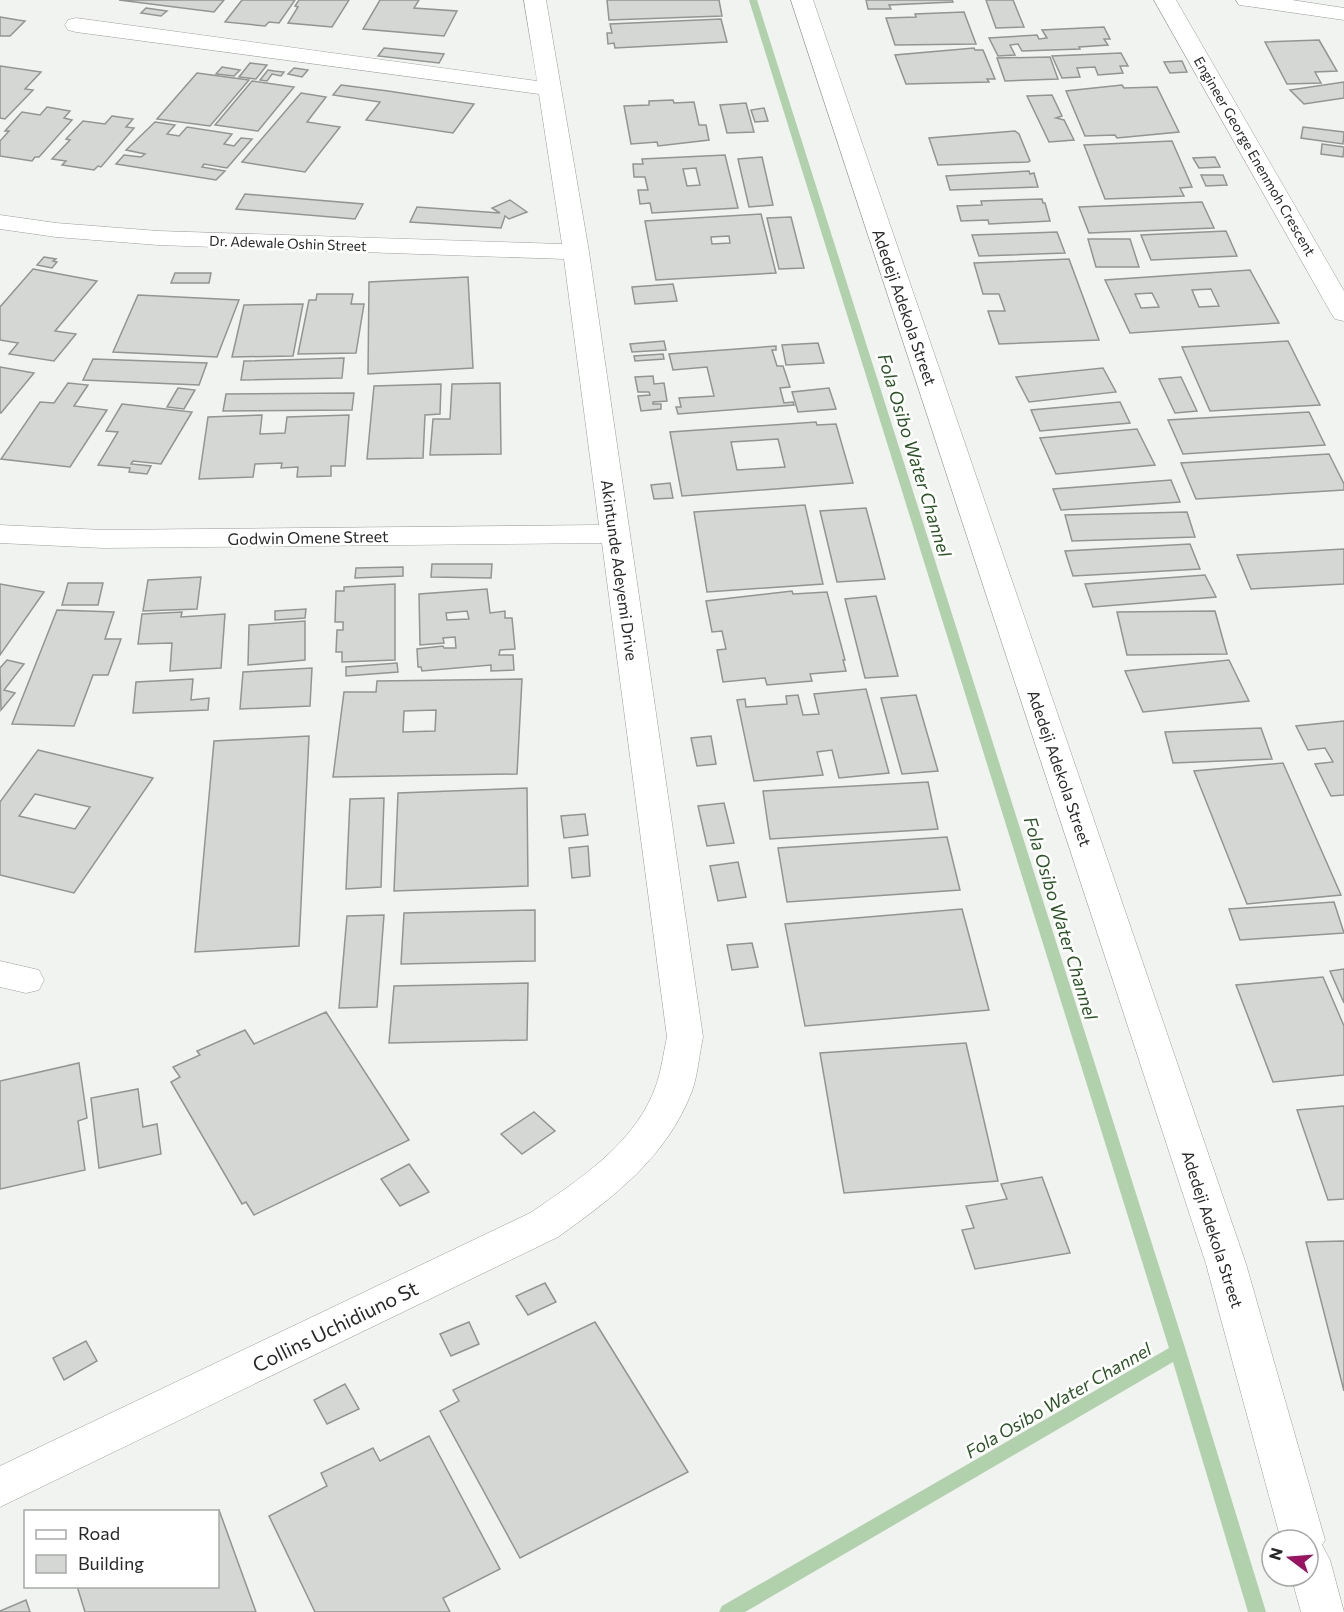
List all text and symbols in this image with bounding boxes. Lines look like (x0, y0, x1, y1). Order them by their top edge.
street label: Engineer George Enenmoh Crescent (1191, 53, 1319, 259)
street label: Adedeji Adekola Street (869, 226, 941, 388)
street label: Dr. Adewale Oshin Street (209, 232, 367, 254)
water label: Fola Osibo Water Channel (874, 351, 957, 560)
street label: Akintunde Adeyemi Drive (598, 478, 642, 662)
street label: Godwin Omene Street (227, 526, 389, 548)
street label: Adedeji Adekola Street (1024, 687, 1096, 849)
water label: Fola Osibo Water Channel (1020, 814, 1103, 1023)
street label: Adedeji Adekola Street (1179, 1148, 1248, 1310)
street label: Collins Uchidiuno St (248, 1275, 422, 1377)
water label: Fola Osibo Water Channel (961, 1337, 1155, 1462)
legend (24, 1510, 219, 1588)
text: Road (78, 1522, 120, 1544)
north arrow (1260, 1528, 1320, 1588)
text: N (1264, 1545, 1286, 1562)
text: Building (78, 1552, 144, 1574)

